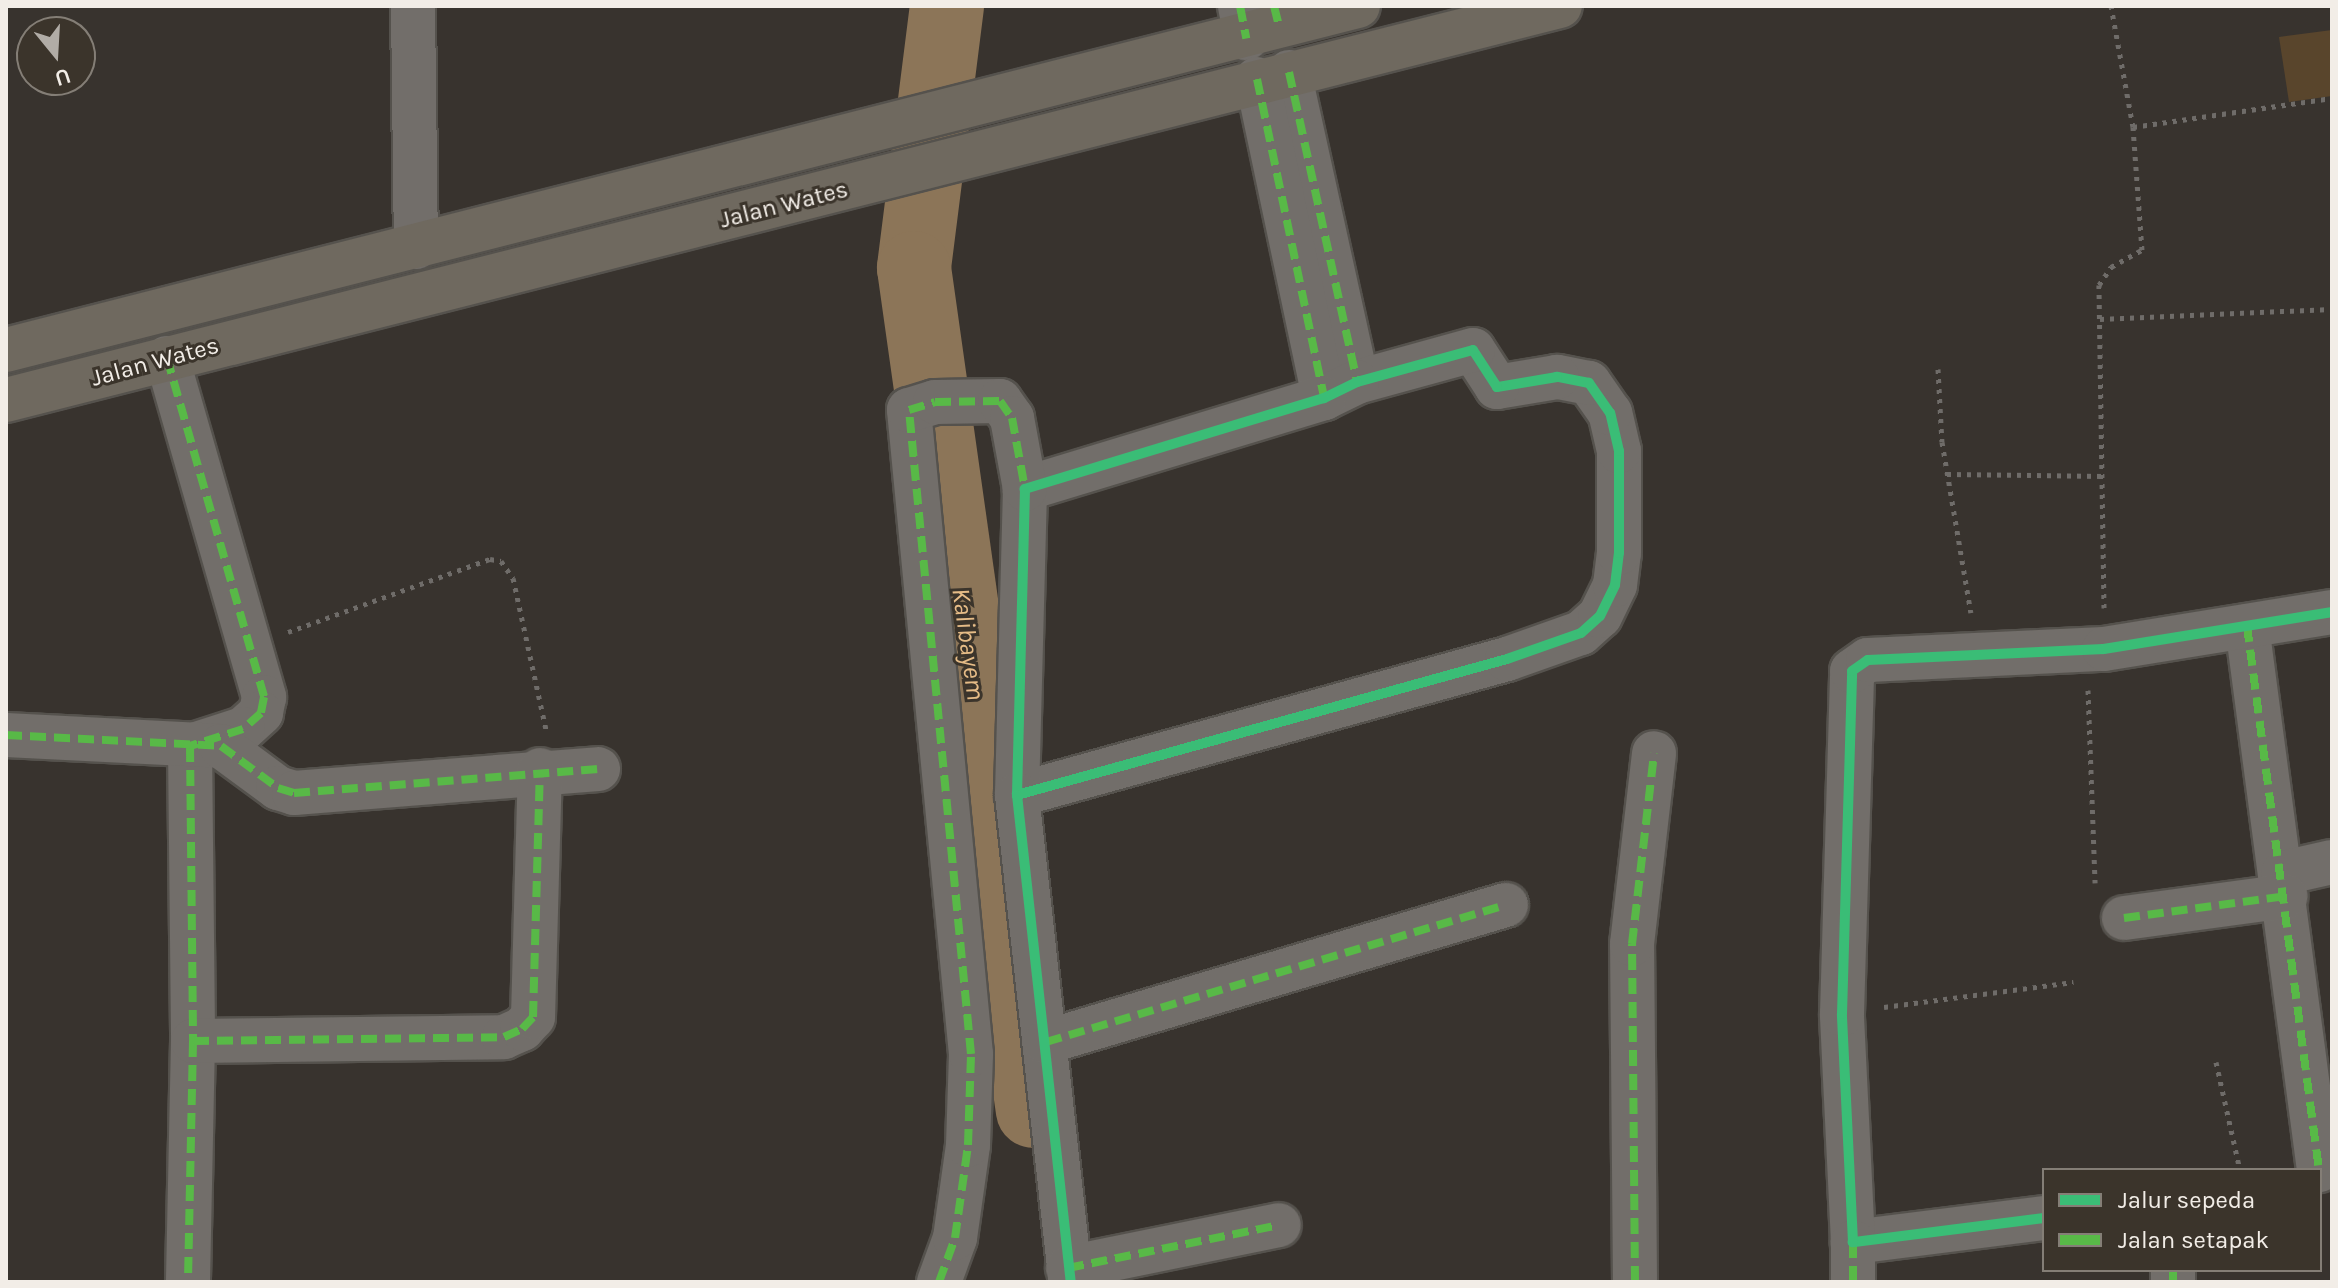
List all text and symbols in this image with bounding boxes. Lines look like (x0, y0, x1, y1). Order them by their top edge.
north arrow (16, 16, 96, 96)
text: U (52, 62, 74, 92)
street label: Jalan Wates (717, 175, 851, 235)
street label: Jalan Wates (88, 331, 222, 393)
water label: Kalibayem (945, 586, 991, 702)
legend (2042, 1168, 2322, 1272)
text: Jalur sepeda (2118, 1186, 2255, 1214)
text: Jalan setapak (2118, 1226, 2269, 1254)

